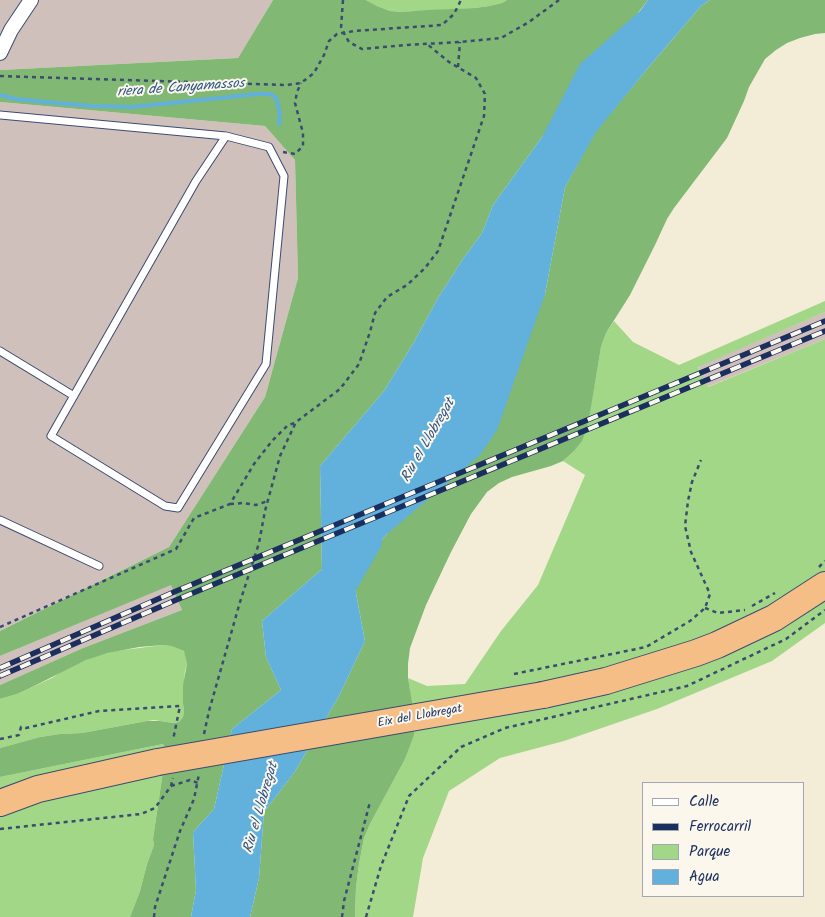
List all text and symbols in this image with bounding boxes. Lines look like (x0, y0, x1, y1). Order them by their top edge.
water label: riera de Canyamassos (117, 76, 245, 102)
water label: Riu el Llobregat (398, 396, 460, 486)
street label: Eix del Llobregat (377, 702, 463, 732)
water label: Riu el Llobregat (241, 761, 283, 855)
legend (642, 782, 805, 897)
text: Calle (689, 790, 719, 814)
text: Ferrocarril (689, 815, 751, 839)
text: Parque (689, 840, 730, 864)
text: Agua (689, 865, 720, 889)

